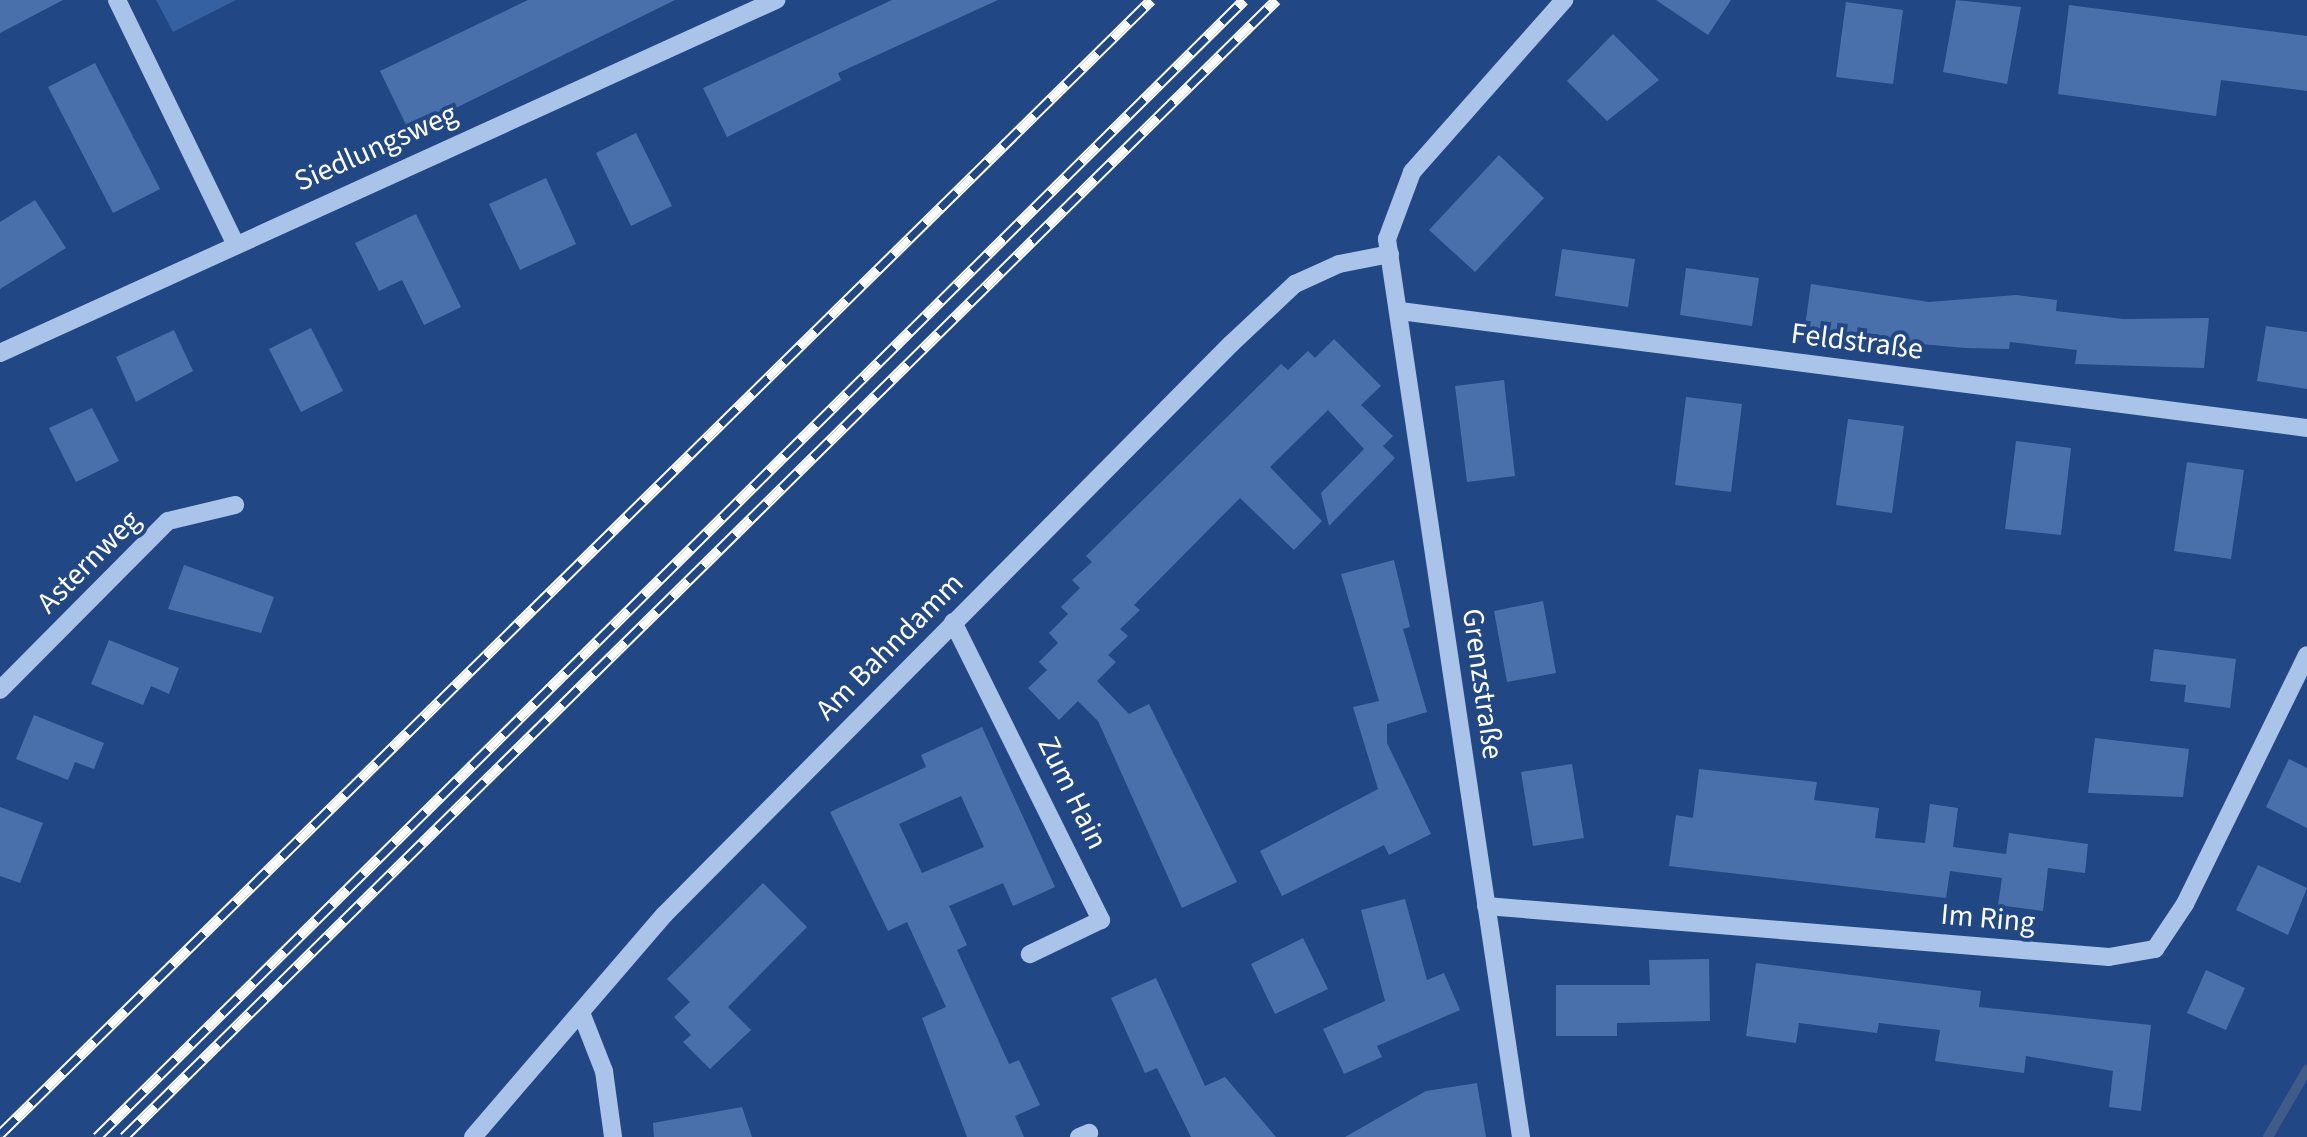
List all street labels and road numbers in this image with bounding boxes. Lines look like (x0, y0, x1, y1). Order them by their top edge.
street label: Siedlungsweg (289, 96, 463, 200)
street label: Feldstraße (1789, 316, 1925, 368)
street label: Asternweg (30, 503, 148, 621)
street label: Am Bahndamm (809, 566, 971, 728)
street label: Grenzstraße (1454, 606, 1510, 762)
street label: Zum Hain (1029, 731, 1115, 855)
street label: Im Ring (1939, 897, 2037, 941)

